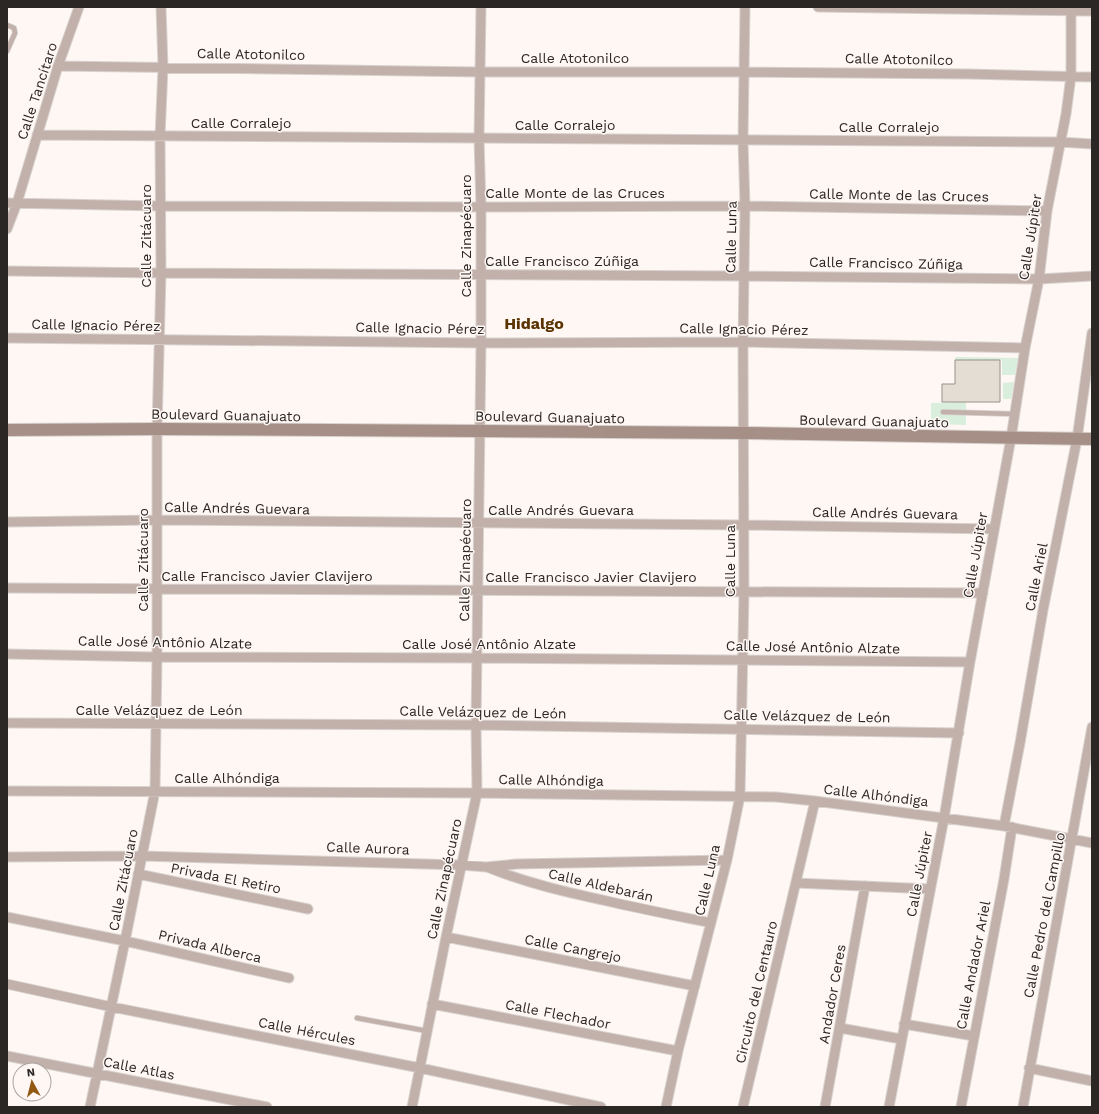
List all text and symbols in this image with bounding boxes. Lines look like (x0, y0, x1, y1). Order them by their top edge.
street label: Calle Tancítaro (14, 40, 60, 142)
street label: Calle Atotonilco (197, 45, 305, 63)
street label: Calle Atotonilco (521, 50, 629, 66)
street label: Calle Atotonilco (845, 50, 953, 68)
street label: Calle Corralejo (191, 115, 291, 131)
street label: Calle Corralejo (515, 117, 615, 133)
street label: Calle Corralejo (839, 119, 939, 135)
street label: Calle Zinapécuaro (458, 174, 474, 298)
street label: Calle Zitácuaro (138, 184, 154, 288)
street label: Calle Monte de las Cruces (485, 185, 665, 201)
street label: Calle Monte de las Cruces (809, 185, 989, 205)
street label: Calle Júpiter (1015, 192, 1045, 281)
street label: Calle Luna (722, 201, 740, 273)
street label: Calle Francisco Zúñiga (485, 253, 639, 269)
street label: Calle Francisco Zúñiga (809, 254, 963, 272)
district label: Hidalgo (504, 314, 564, 333)
street label: Calle Ignacio Pérez (31, 316, 161, 334)
street label: Calle Ignacio Pérez (355, 319, 485, 337)
street label: Calle Ignacio Pérez (679, 320, 809, 338)
street label: Boulevard Guanajuato (151, 406, 301, 424)
street label: Boulevard Guanajuato (475, 408, 625, 426)
street label: Boulevard Guanajuato (799, 412, 949, 430)
street label: Calle Zinapécuaro (456, 498, 474, 622)
street label: Calle Andrés Guevara (164, 499, 310, 517)
street label: Calle Andrés Guevara (488, 502, 634, 518)
street label: Calle Andrés Guevara (812, 504, 958, 522)
street label: Calle Zitácuaro (135, 508, 151, 612)
street label: Calle Júpiter (960, 510, 990, 599)
street label: Calle Luna (722, 525, 738, 597)
street label: Calle Ariel (1022, 541, 1051, 613)
street label: Calle Francisco Javier Clavijero (161, 568, 373, 584)
street label: Calle Francisco Javier Clavijero (485, 569, 697, 585)
street label: Calle José Antônio Alzate (78, 632, 252, 652)
street label: Calle José Antônio Alzate (402, 636, 576, 652)
street label: Calle José Antônio Alzate (726, 637, 900, 657)
street label: Calle Velázquez de León (75, 702, 243, 718)
street label: Calle Velázquez de León (399, 703, 567, 721)
street label: Calle Velázquez de León (723, 707, 891, 725)
street label: Calle Alhóndiga (174, 770, 280, 786)
street label: Calle Alhóndiga (498, 771, 604, 789)
street label: Calle Alhóndiga (823, 781, 929, 809)
street label: Calle Zinapécuaro (423, 817, 465, 941)
street label: Calle Zitácuaro (105, 828, 141, 932)
street label: Calle Júpiter (903, 829, 935, 918)
street label: Calle Pedro del Campillo (1020, 831, 1068, 999)
street label: Calle Aurora (326, 839, 410, 857)
street label: Calle Luna (691, 843, 723, 917)
street label: Privada El Retiro (169, 859, 283, 897)
street label: Calle Aldebarán (547, 865, 655, 905)
street label: Calle Andador Ariel (953, 899, 993, 1031)
street label: Circuito del Centauro (732, 919, 780, 1065)
street label: Privada Alberca (157, 926, 263, 966)
street label: Calle Cangrejo (523, 931, 623, 965)
street label: Andador Ceres (815, 943, 849, 1045)
street label: Calle Flechador (504, 996, 612, 1032)
street label: Calle Hércules (257, 1014, 357, 1048)
street label: Calle Atlas (102, 1053, 176, 1083)
north arrow (12, 1062, 52, 1102)
text: N (26, 1066, 36, 1080)

